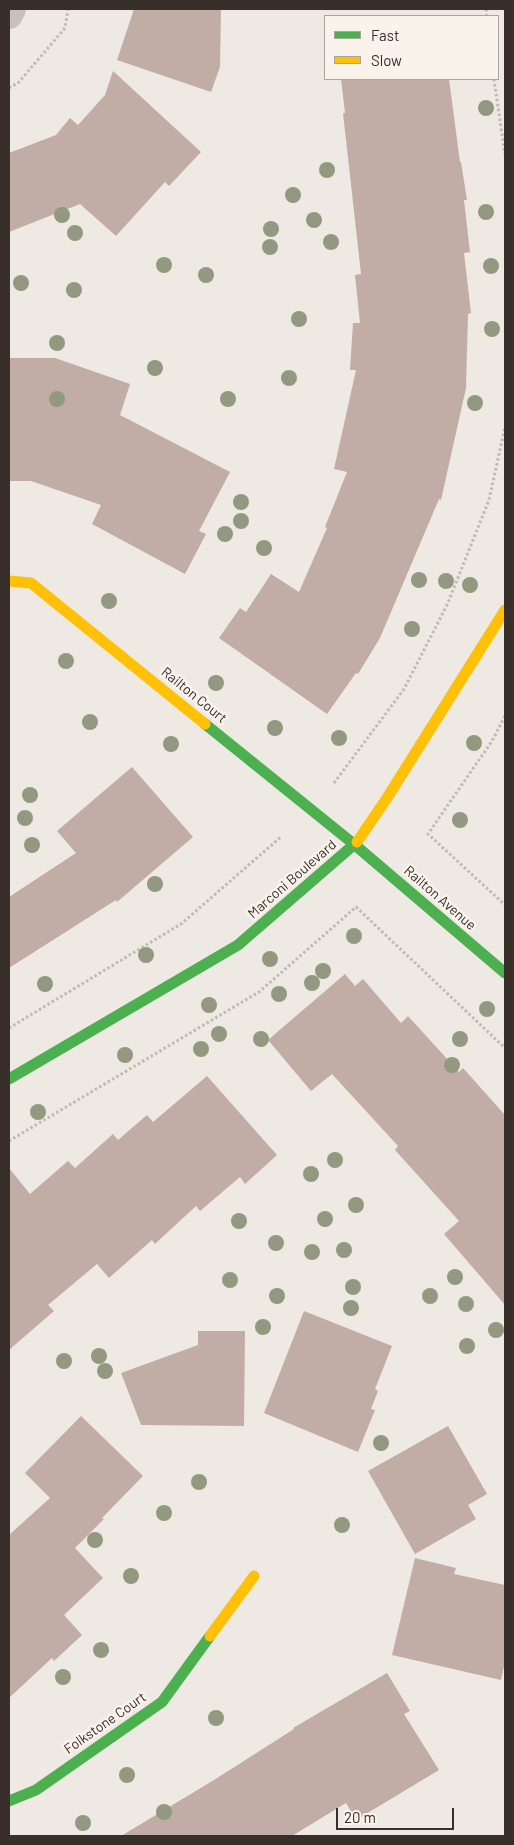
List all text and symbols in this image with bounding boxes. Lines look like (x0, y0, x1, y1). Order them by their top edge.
legend (324, 15, 499, 80)
text: Fast (371, 26, 399, 44)
text: Slow (371, 51, 402, 69)
street label: Railton Court (158, 663, 230, 727)
street label: Marconi Boulevard (244, 836, 340, 922)
street label: Railton Avenue (401, 862, 479, 934)
street label: Folkstone Court (61, 1689, 149, 1757)
scale bar (339, 1798, 456, 1830)
text: 20 m (344, 1808, 376, 1826)

